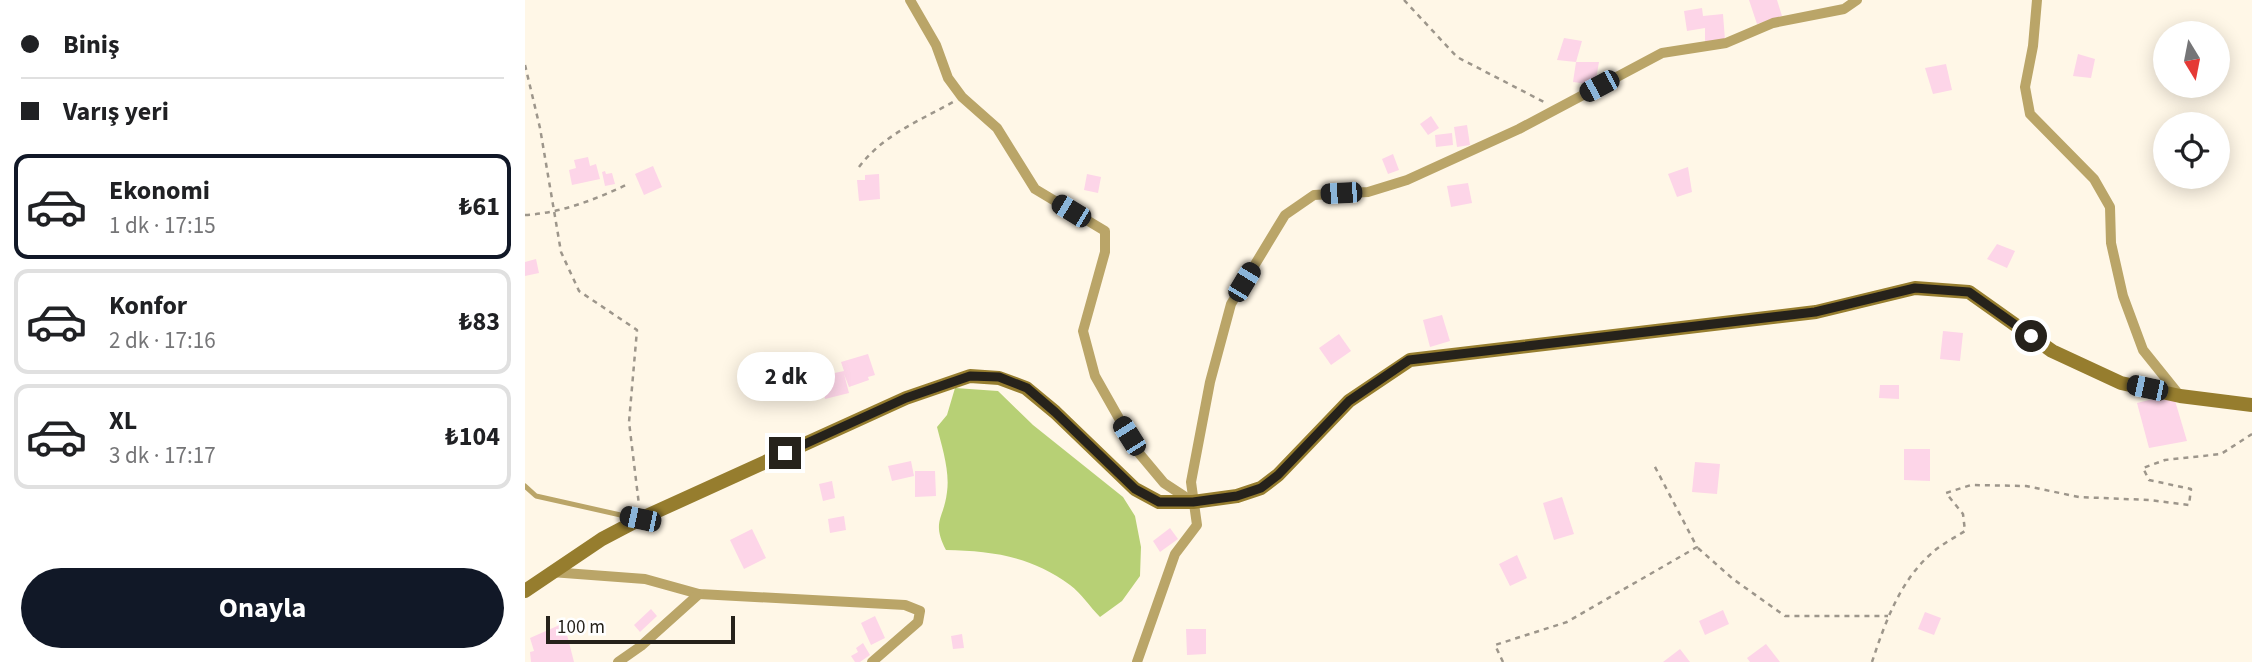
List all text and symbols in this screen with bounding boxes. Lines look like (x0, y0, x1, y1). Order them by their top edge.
north arrow (2153, 21, 2229, 98)
map controls (2153, 21, 2230, 189)
text: Biniş (63, 26, 119, 63)
car (1576, 67, 1623, 105)
text: Varış yeri (63, 93, 169, 130)
button: locate (2153, 112, 2230, 189)
text: Ekonomi (109, 172, 210, 209)
icon: car (25, 175, 88, 238)
car (1320, 181, 1363, 205)
text: ₺61 (459, 188, 500, 225)
car (1048, 191, 1095, 231)
text: 1 dk · 17:15 (109, 209, 216, 242)
car (1225, 259, 1264, 305)
text: Konfor (109, 287, 187, 324)
icon: car (25, 290, 88, 353)
text: ₺83 (459, 303, 500, 340)
route start (2015, 320, 2047, 352)
text: 2 dk · 17:16 (109, 324, 216, 357)
callout: 2 dk (736, 351, 834, 400)
text: 2 dk (765, 360, 807, 393)
car (2125, 373, 2170, 403)
text: XL (109, 402, 137, 439)
icon: car (25, 405, 88, 468)
car (1109, 413, 1150, 459)
text: ₺104 (445, 418, 500, 455)
route end (769, 437, 801, 469)
text: 3 dk · 17:17 (109, 439, 216, 472)
car (618, 504, 663, 534)
button: Onayla (21, 568, 504, 648)
scale bar (546, 613, 735, 645)
text: 100 m (557, 614, 605, 641)

